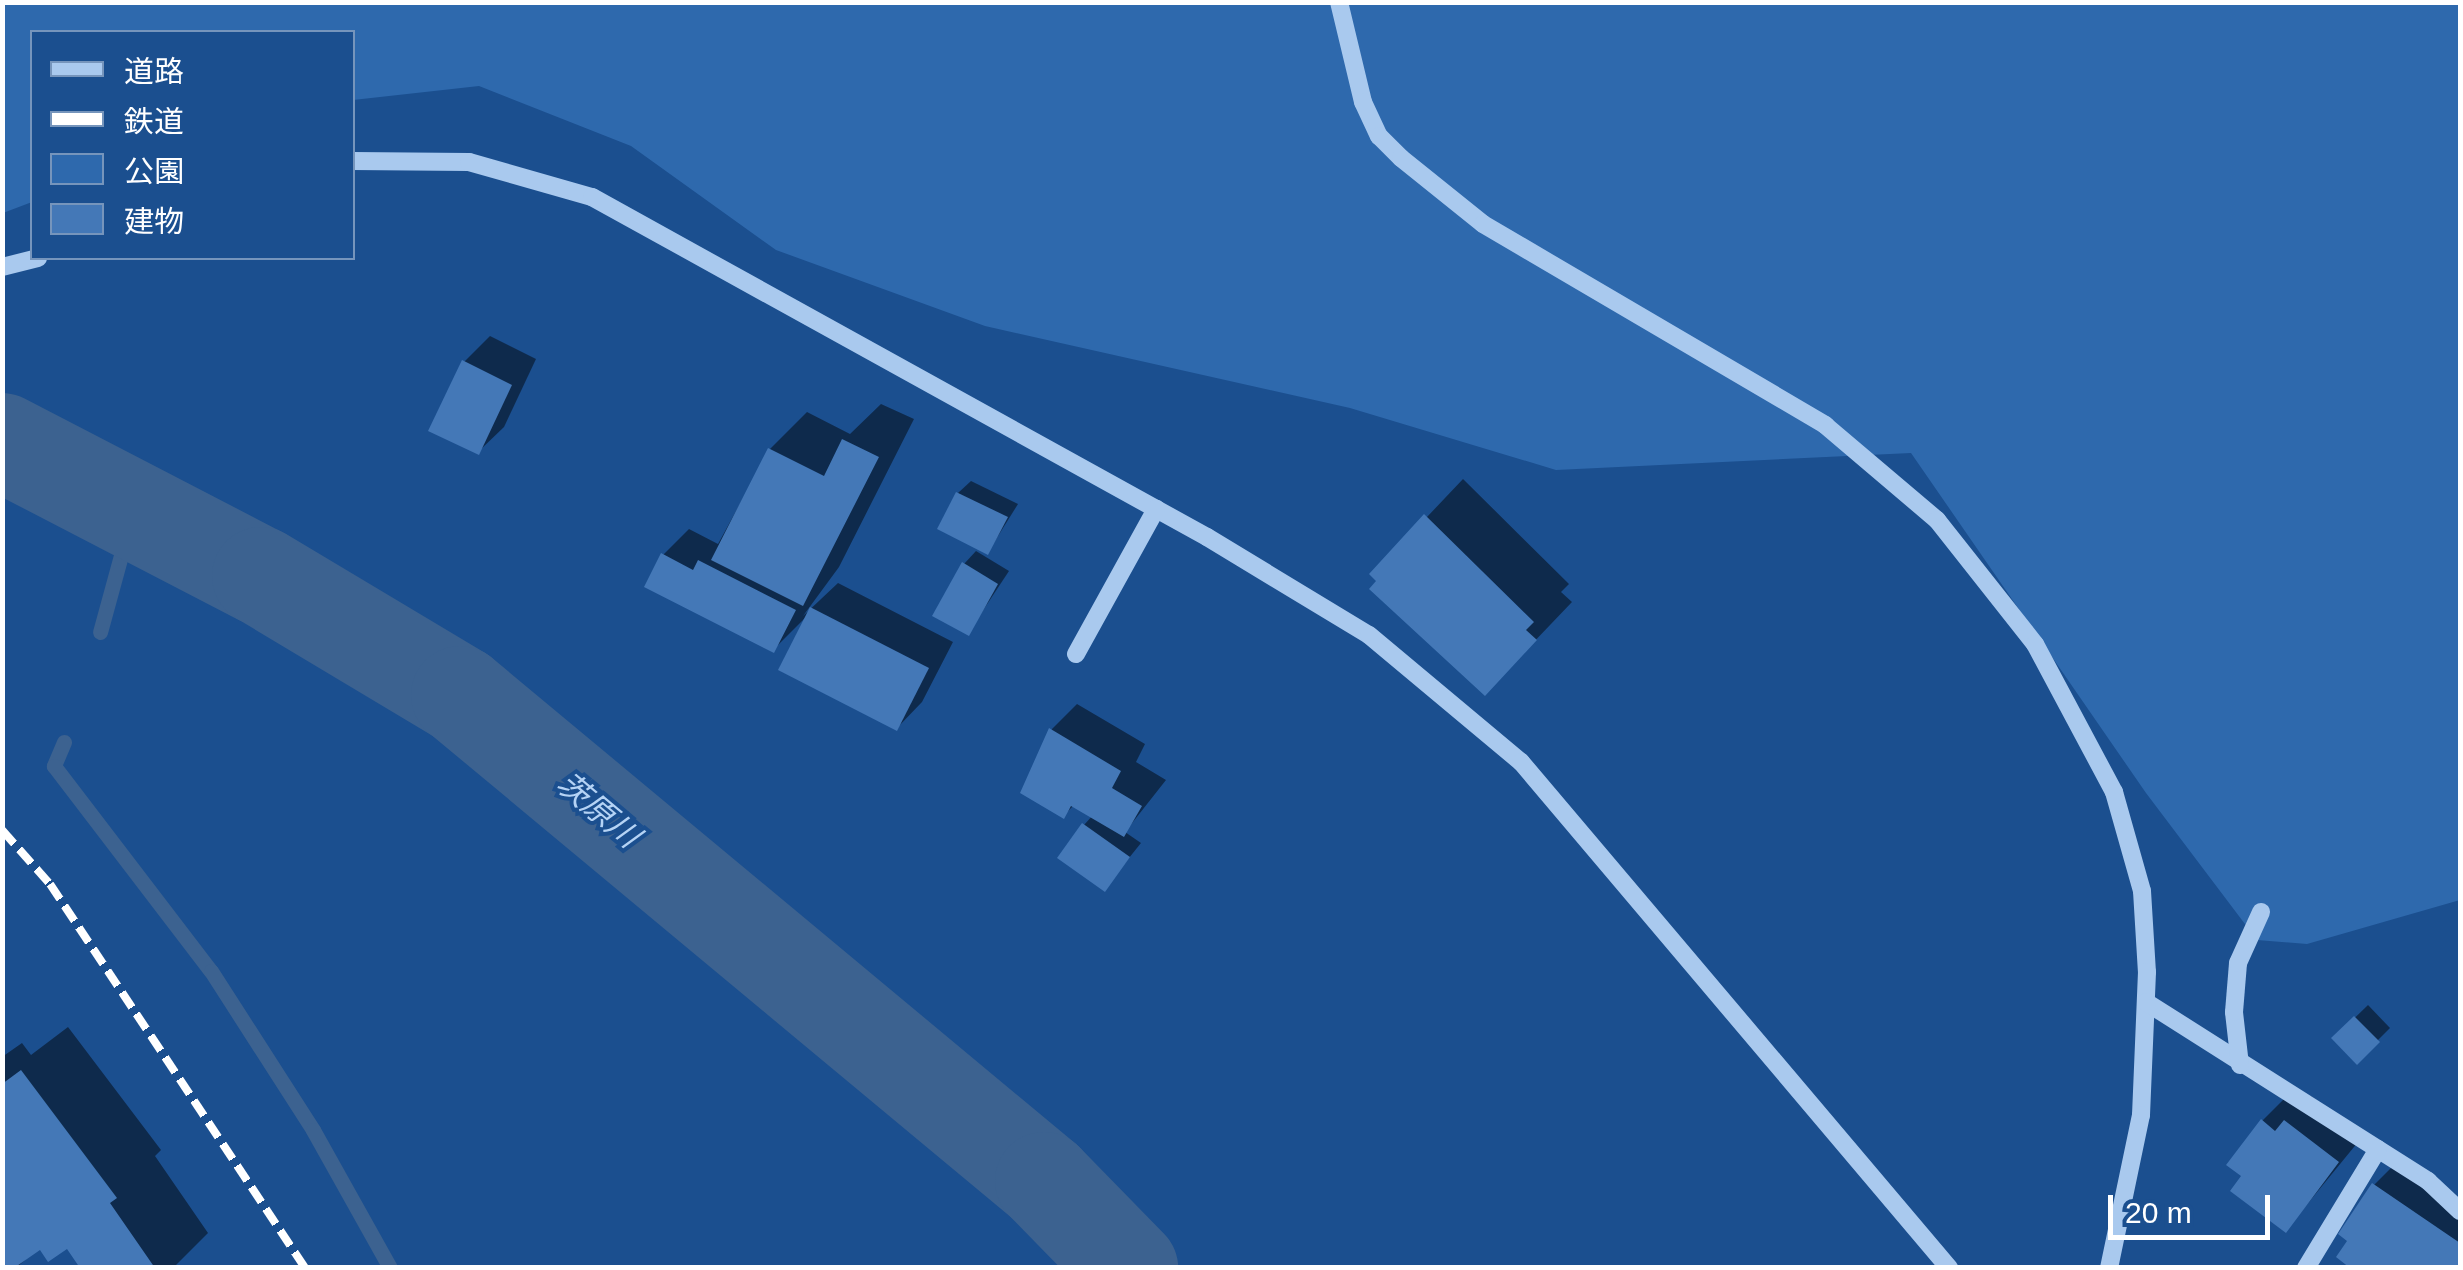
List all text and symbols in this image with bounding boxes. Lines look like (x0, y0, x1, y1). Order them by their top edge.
legend (30, 30, 355, 260)
text: 道路 (124, 55, 184, 88)
text: 鉄道 (124, 105, 184, 138)
text: 公園 (124, 155, 184, 188)
text: 建物 (124, 205, 184, 238)
water label: 茨原川 (549, 764, 647, 856)
scale bar (2113, 1175, 2276, 1237)
text: 20 m (2125, 1196, 2192, 1229)

